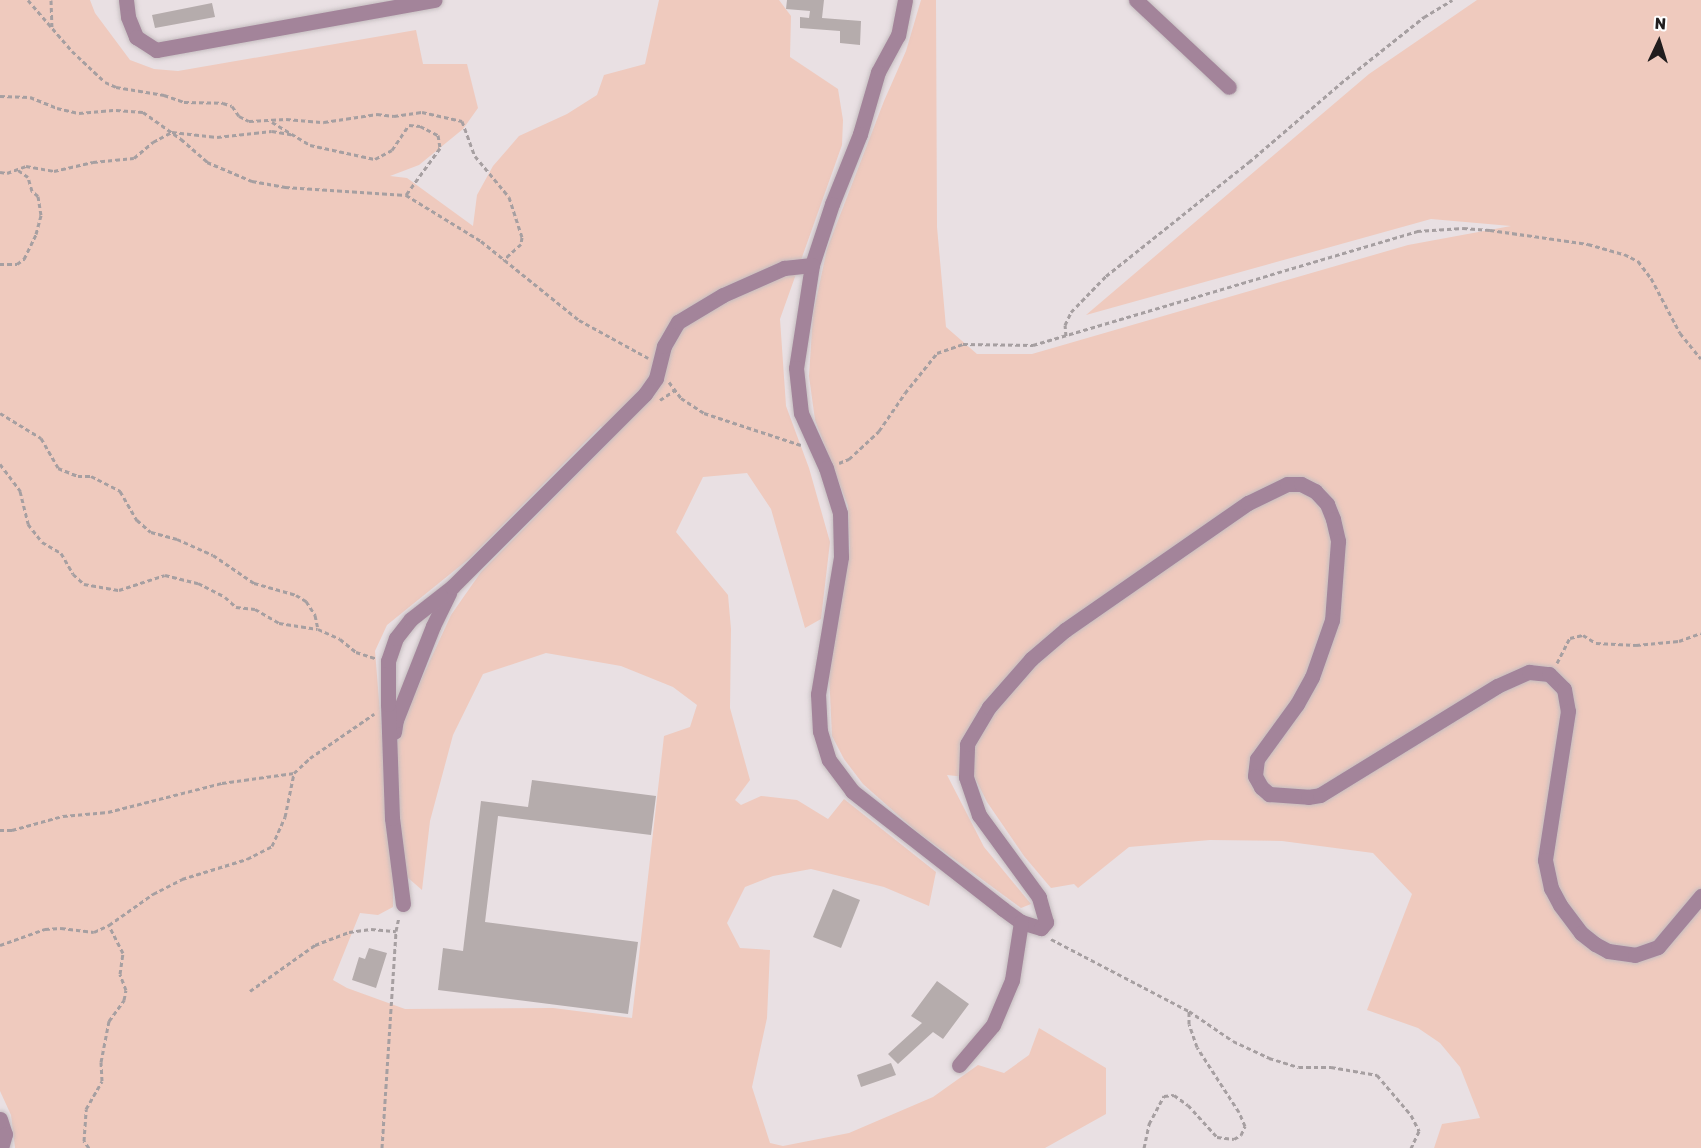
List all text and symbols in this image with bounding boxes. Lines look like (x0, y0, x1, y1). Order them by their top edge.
north arrow (1629, 12, 1689, 72)
text: N (1654, 14, 1667, 33)

